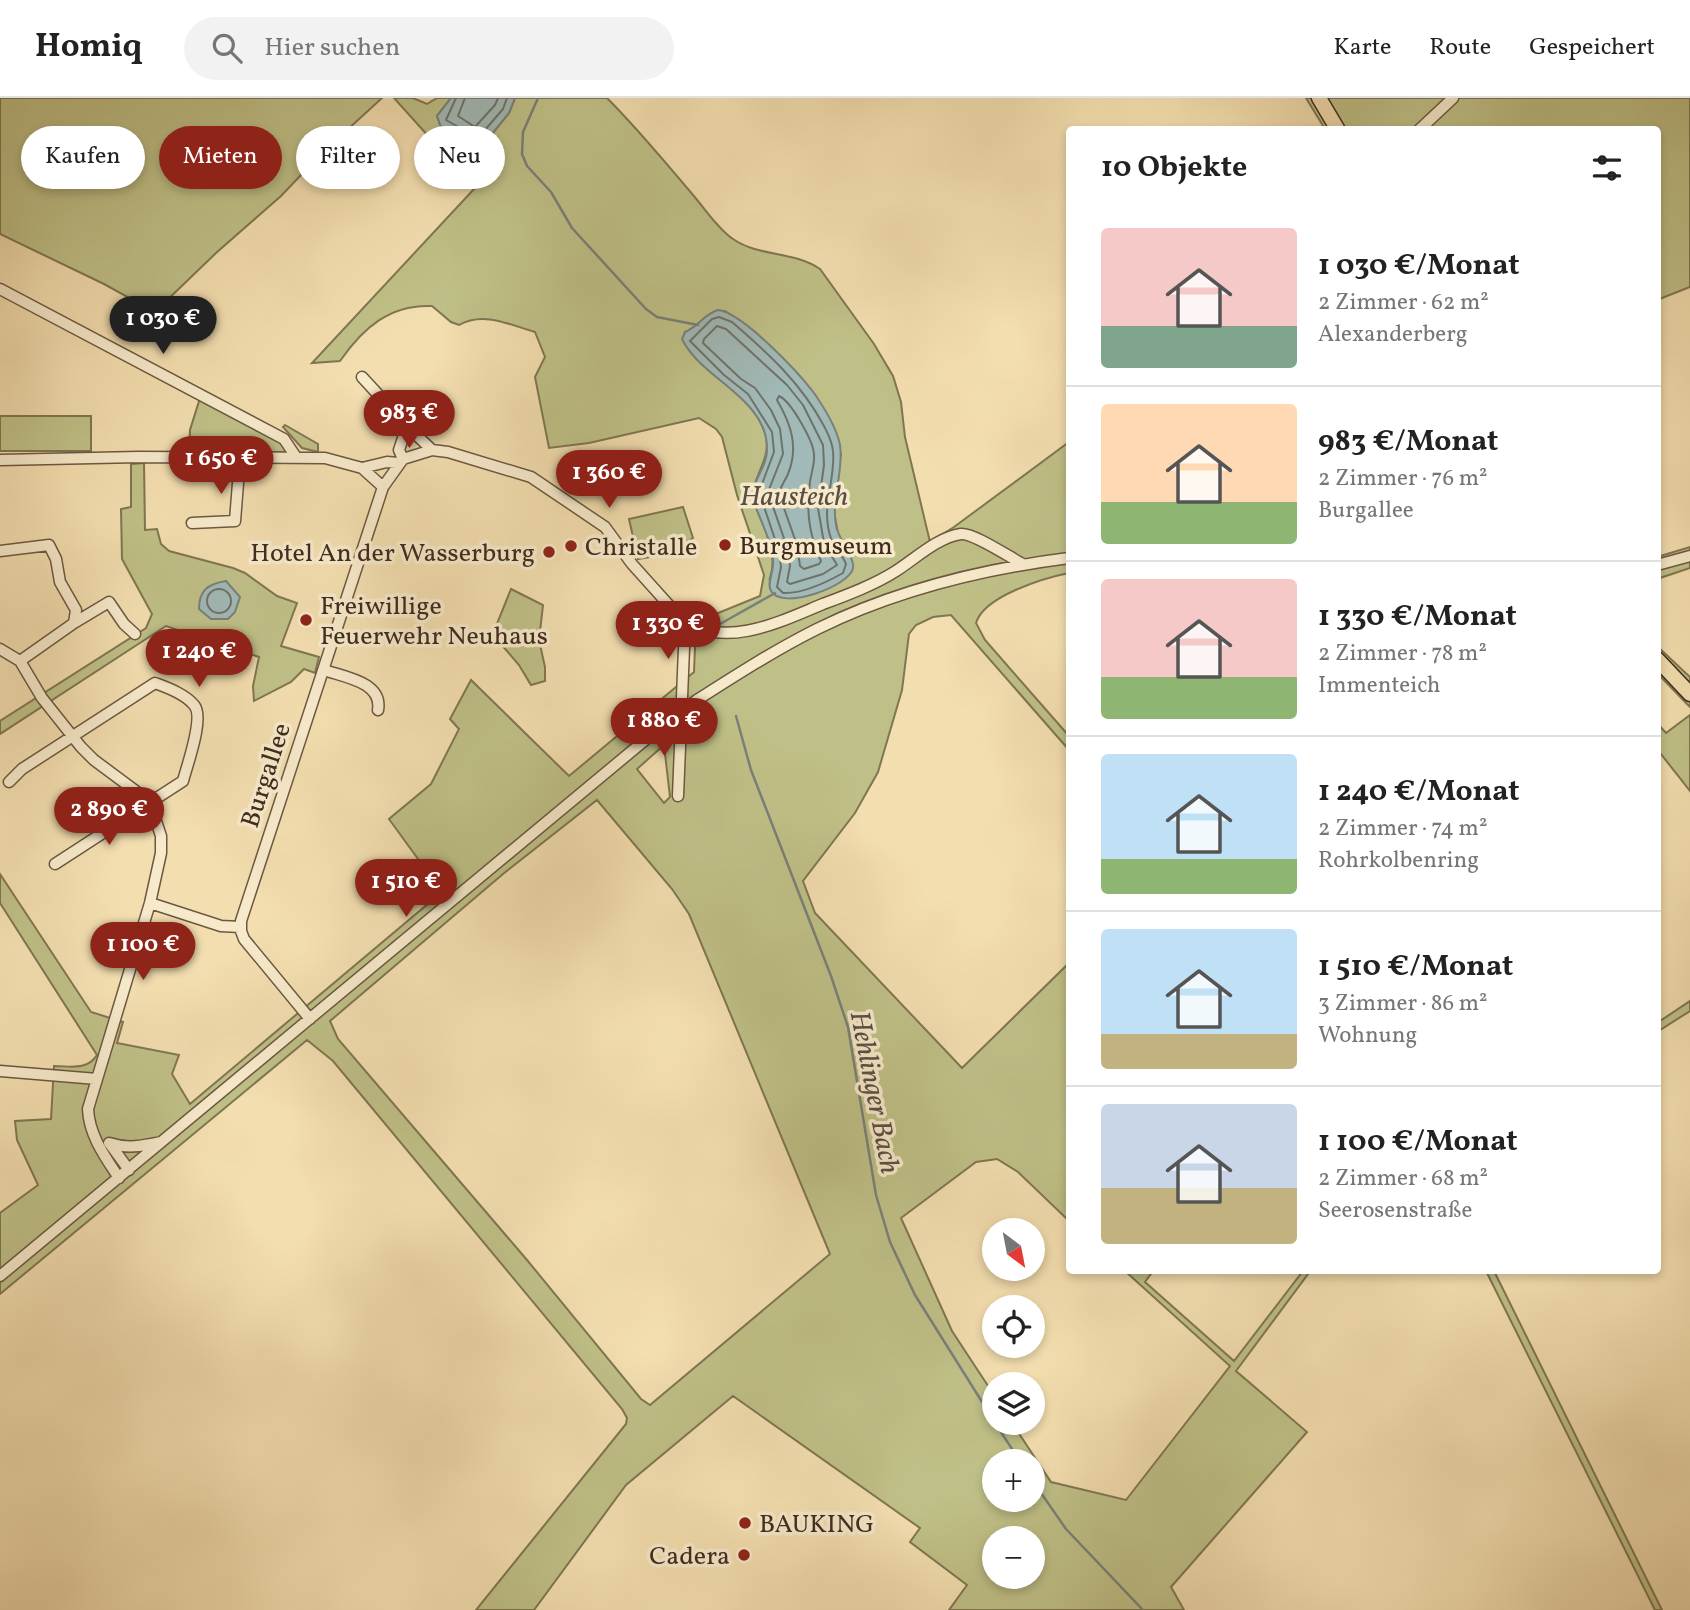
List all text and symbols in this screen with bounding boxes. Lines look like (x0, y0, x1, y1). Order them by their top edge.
search box (184, 17, 674, 80)
text: Homiq (35, 25, 142, 71)
icon: search (208, 29, 246, 67)
text: Hier suchen (264, 30, 400, 66)
text: Karte (1334, 31, 1391, 65)
text: Route (1429, 31, 1491, 65)
text: Gespeichert (1529, 31, 1655, 65)
chip: Kaufen (21, 126, 145, 189)
chip: Mieten (159, 126, 282, 189)
chip: Filter (296, 126, 400, 189)
chip: Neu (414, 126, 505, 189)
text: 10 Objekte (1101, 147, 1247, 189)
icon: filters (1588, 149, 1626, 187)
text: 1 030 €/Monat (1318, 245, 1520, 287)
icon: home (1157, 256, 1241, 340)
text: 2 Zimmer · 62 m² (1318, 287, 1489, 319)
pin: 1 030 € (98, 296, 228, 356)
text: 1 030 € (126, 303, 200, 335)
text: Alexanderberg (1318, 319, 1468, 351)
pin: 983 € (360, 390, 458, 450)
text: 983 € (380, 397, 438, 429)
text: 983 €/Monat (1318, 421, 1498, 463)
icon: home (1157, 432, 1241, 516)
pin: 1 650 € (156, 436, 286, 496)
text: 1 650 € (184, 443, 258, 475)
pin: 1 360 € (544, 450, 674, 510)
text: 1 360 € (572, 457, 646, 489)
text: 2 Zimmer · 76 m² (1318, 463, 1488, 495)
water label: Hausteich (740, 478, 848, 517)
text: Burgallee (1318, 495, 1414, 527)
place label: Burgmuseum (739, 529, 893, 565)
place label: Christalle (585, 530, 697, 566)
place label: Hotel An der Wasserburg (250, 536, 535, 572)
marker: Burgmuseum (717, 537, 733, 553)
marker: Christalle (563, 538, 579, 554)
marker: Hotel An der Wasserburg (541, 544, 557, 560)
place label: Freiwillige Feuerwehr Neuhaus (320, 589, 548, 655)
text: 1 330 €/Monat (1318, 596, 1517, 638)
pin: 1 330 € (603, 602, 733, 661)
icon: home (1157, 607, 1241, 691)
text: 1 330 € (632, 608, 704, 640)
marker: Freiwillige Feuerwehr Neuhaus (298, 612, 314, 628)
pin: 1 240 € (134, 630, 264, 689)
text: 1 240 € (162, 636, 236, 668)
text: 2 Zimmer · 78 m² (1318, 638, 1487, 670)
text: Immenteich (1318, 670, 1441, 702)
pin: 1 880 € (599, 698, 729, 758)
text: 1 880 € (627, 705, 701, 737)
street label: Burgallee (233, 719, 301, 833)
text: 1 240 €/Monat (1318, 771, 1519, 813)
icon: home (1157, 782, 1241, 866)
pin: 2 890 € (44, 788, 174, 847)
text: 2 890 € (70, 794, 148, 826)
text: 2 Zimmer · 74 m² (1318, 813, 1487, 845)
text: Rohrkolbenring (1318, 845, 1479, 877)
pin: 1 510 € (341, 860, 471, 919)
text: 1 510 € (371, 866, 441, 898)
pin: 1 100 € (78, 922, 208, 982)
text: 1 100 € (106, 929, 180, 961)
text: 1 510 €/Monat (1318, 946, 1513, 988)
icon: home (1157, 957, 1241, 1041)
text: 3 Zimmer · 86 m² (1318, 988, 1488, 1020)
water label: Hehlinger Bach (839, 1008, 908, 1177)
text: Wohnung (1318, 1020, 1417, 1052)
text: 1 100 €/Monat (1318, 1121, 1518, 1163)
icon: home (1157, 1132, 1241, 1216)
text: 2 Zimmer · 68 m² (1318, 1163, 1488, 1195)
text: Seerosenstraße (1318, 1195, 1473, 1227)
north arrow (982, 1218, 1045, 1281)
map controls (982, 1218, 1045, 1589)
button: locate (982, 1295, 1045, 1358)
button: layers (982, 1372, 1045, 1435)
button: + (982, 1449, 1045, 1512)
place label: BAUKING (759, 1507, 874, 1543)
marker: BAUKING (737, 1515, 753, 1531)
button: − (982, 1526, 1045, 1589)
place label: Cadera (649, 1539, 730, 1575)
marker: Cadera (736, 1547, 752, 1563)

